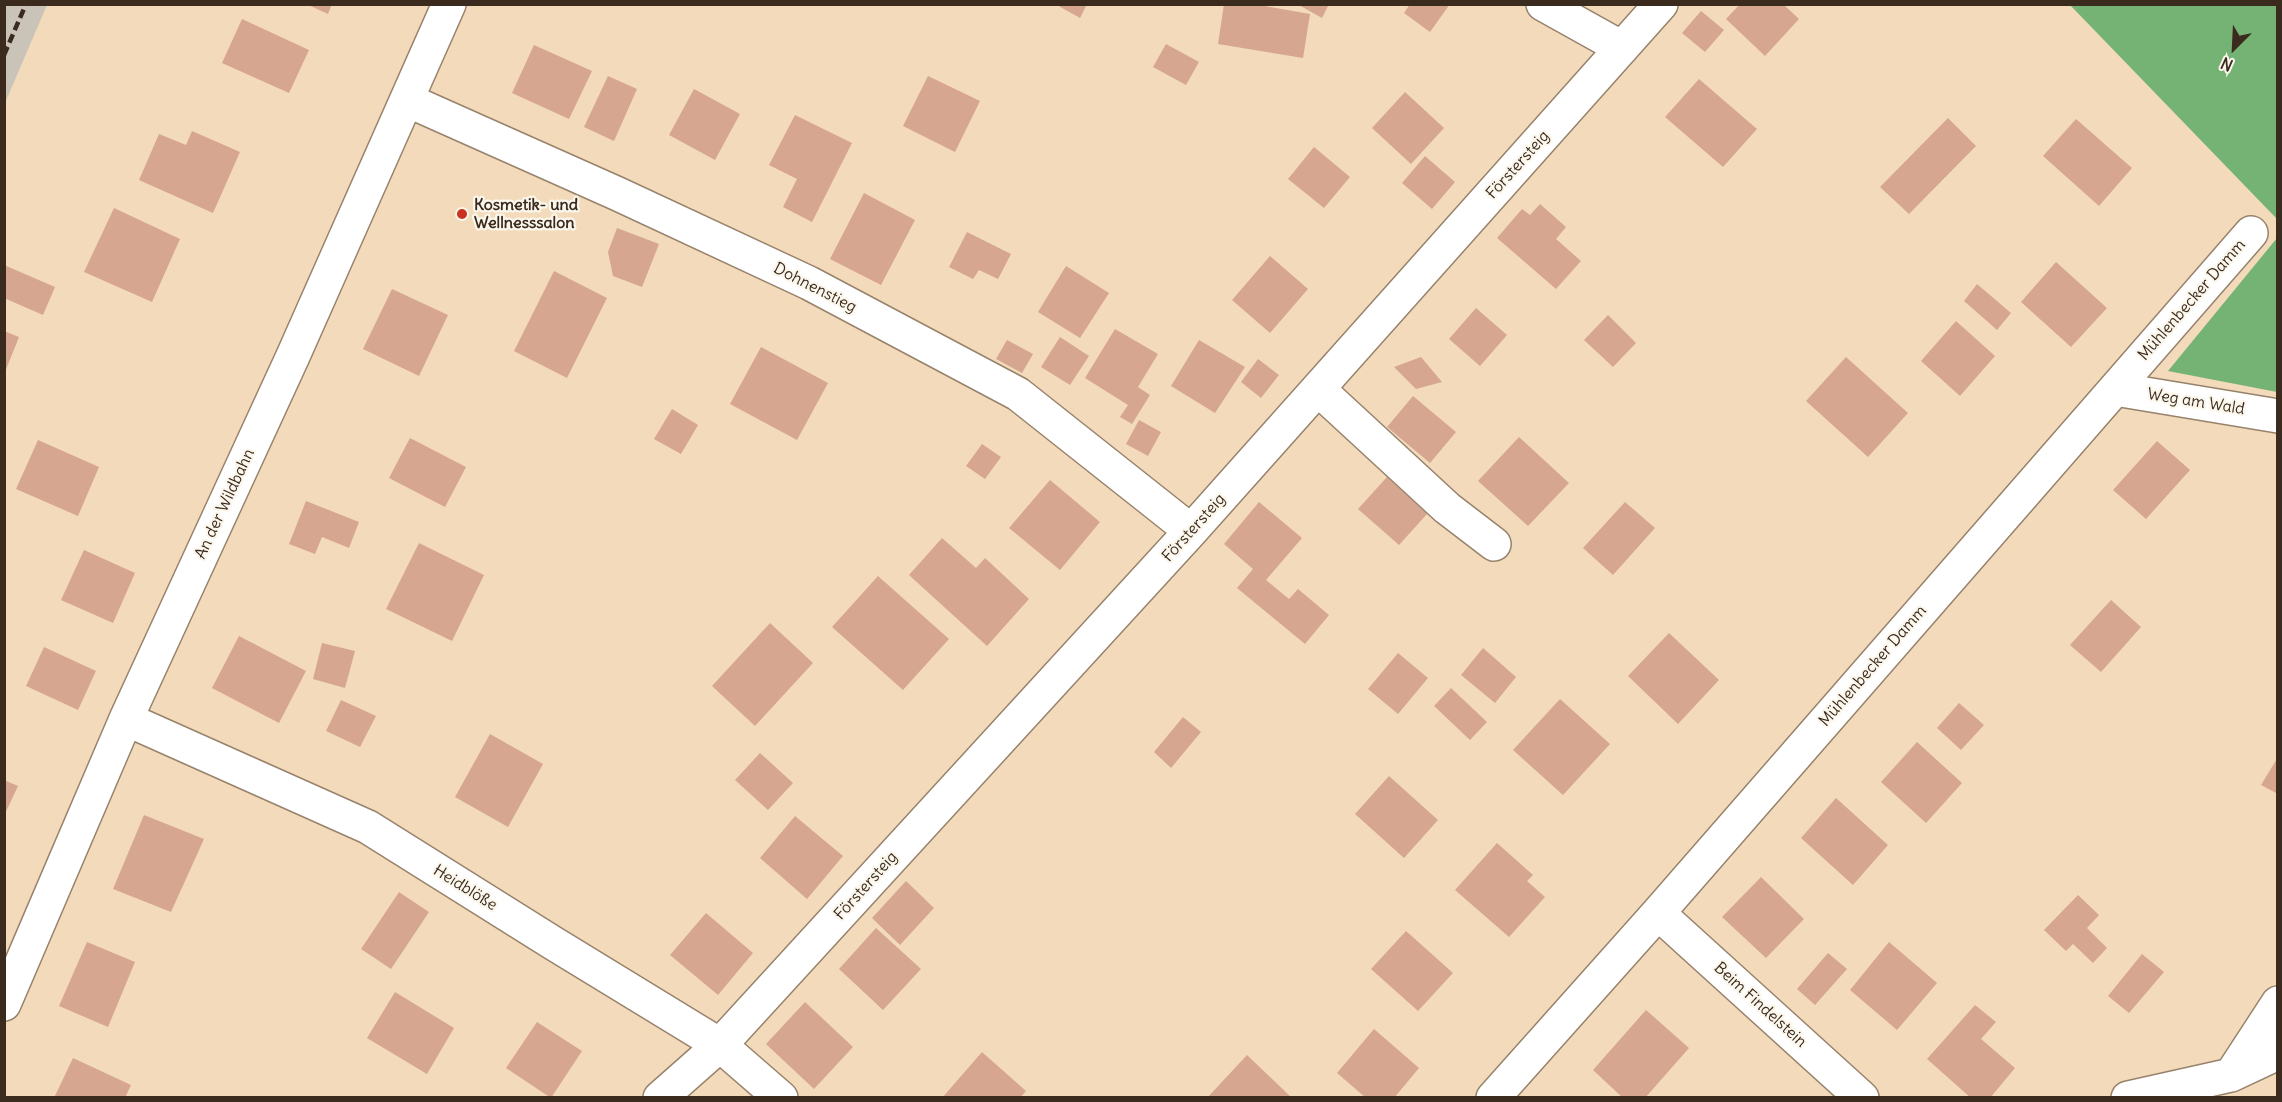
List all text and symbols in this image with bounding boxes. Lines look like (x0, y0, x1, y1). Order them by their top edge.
north arrow (2204, 18, 2264, 78)
text: N (2218, 53, 2236, 76)
street label: Förstersteig (1482, 127, 1554, 203)
place label: Kosmetik- und Wellnesssalon (474, 195, 578, 233)
marker: Kosmetik- und Wellnesssalon (455, 207, 469, 221)
street label: Mühlenbecker Damm (2134, 236, 2250, 364)
street label: Dohnenstieg (770, 259, 860, 317)
street label: Weg am Wald (2146, 385, 2246, 419)
street label: An der Wildbahn (191, 446, 259, 562)
street label: Förstersteig (1158, 490, 1230, 566)
street label: Mühlenbecker Damm (1815, 602, 1931, 730)
street label: Förstersteig (830, 848, 902, 924)
street label: Heidblöße (430, 861, 500, 915)
street label: Beim Findelstein (1710, 958, 1810, 1052)

